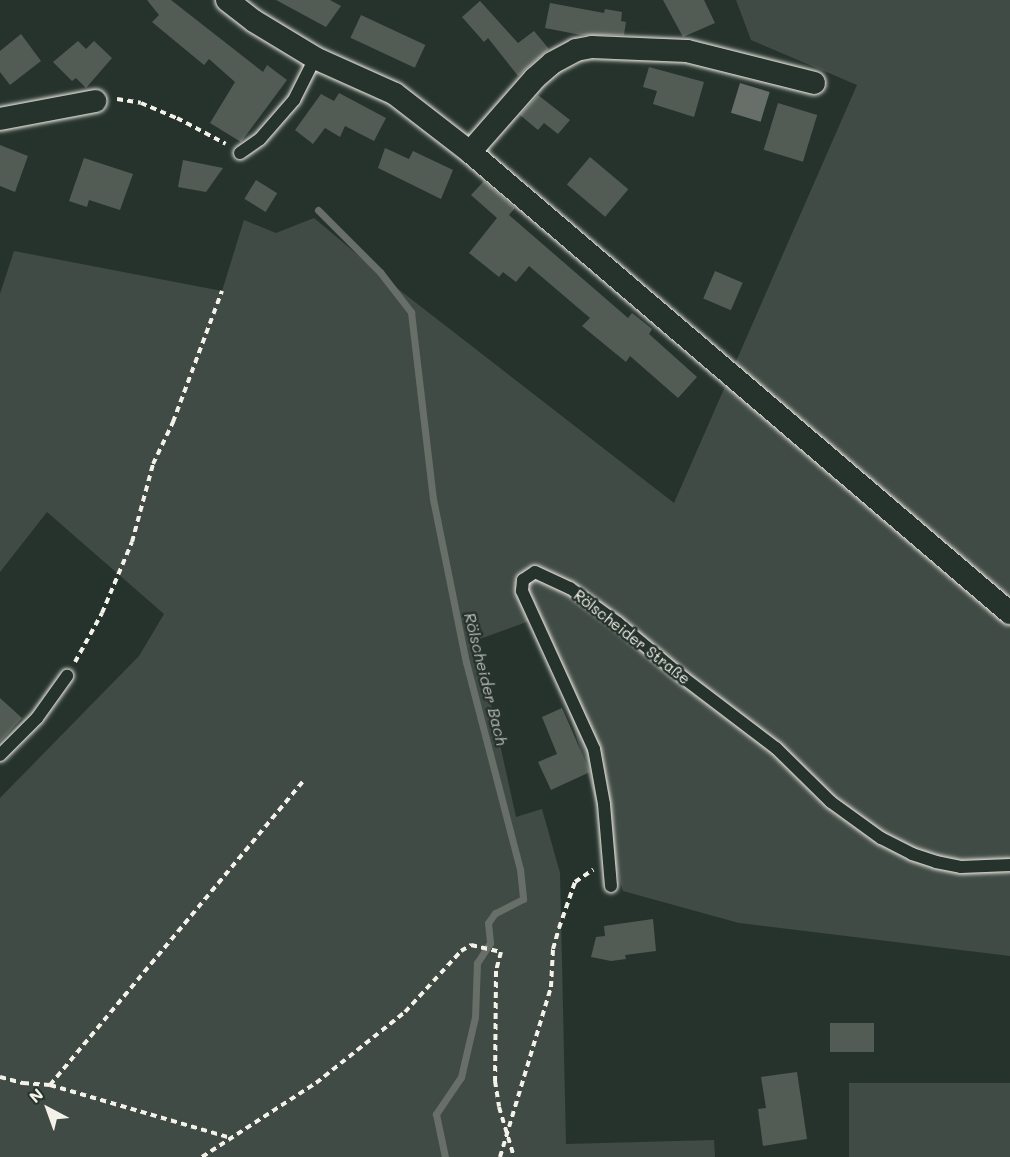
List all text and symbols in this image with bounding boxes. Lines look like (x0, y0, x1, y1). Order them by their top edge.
street label: Rölscheider Straße (570, 586, 694, 688)
water label: Rölscheider Bach (460, 611, 512, 747)
north arrow (18, 1079, 78, 1139)
text: N (24, 1083, 47, 1107)

